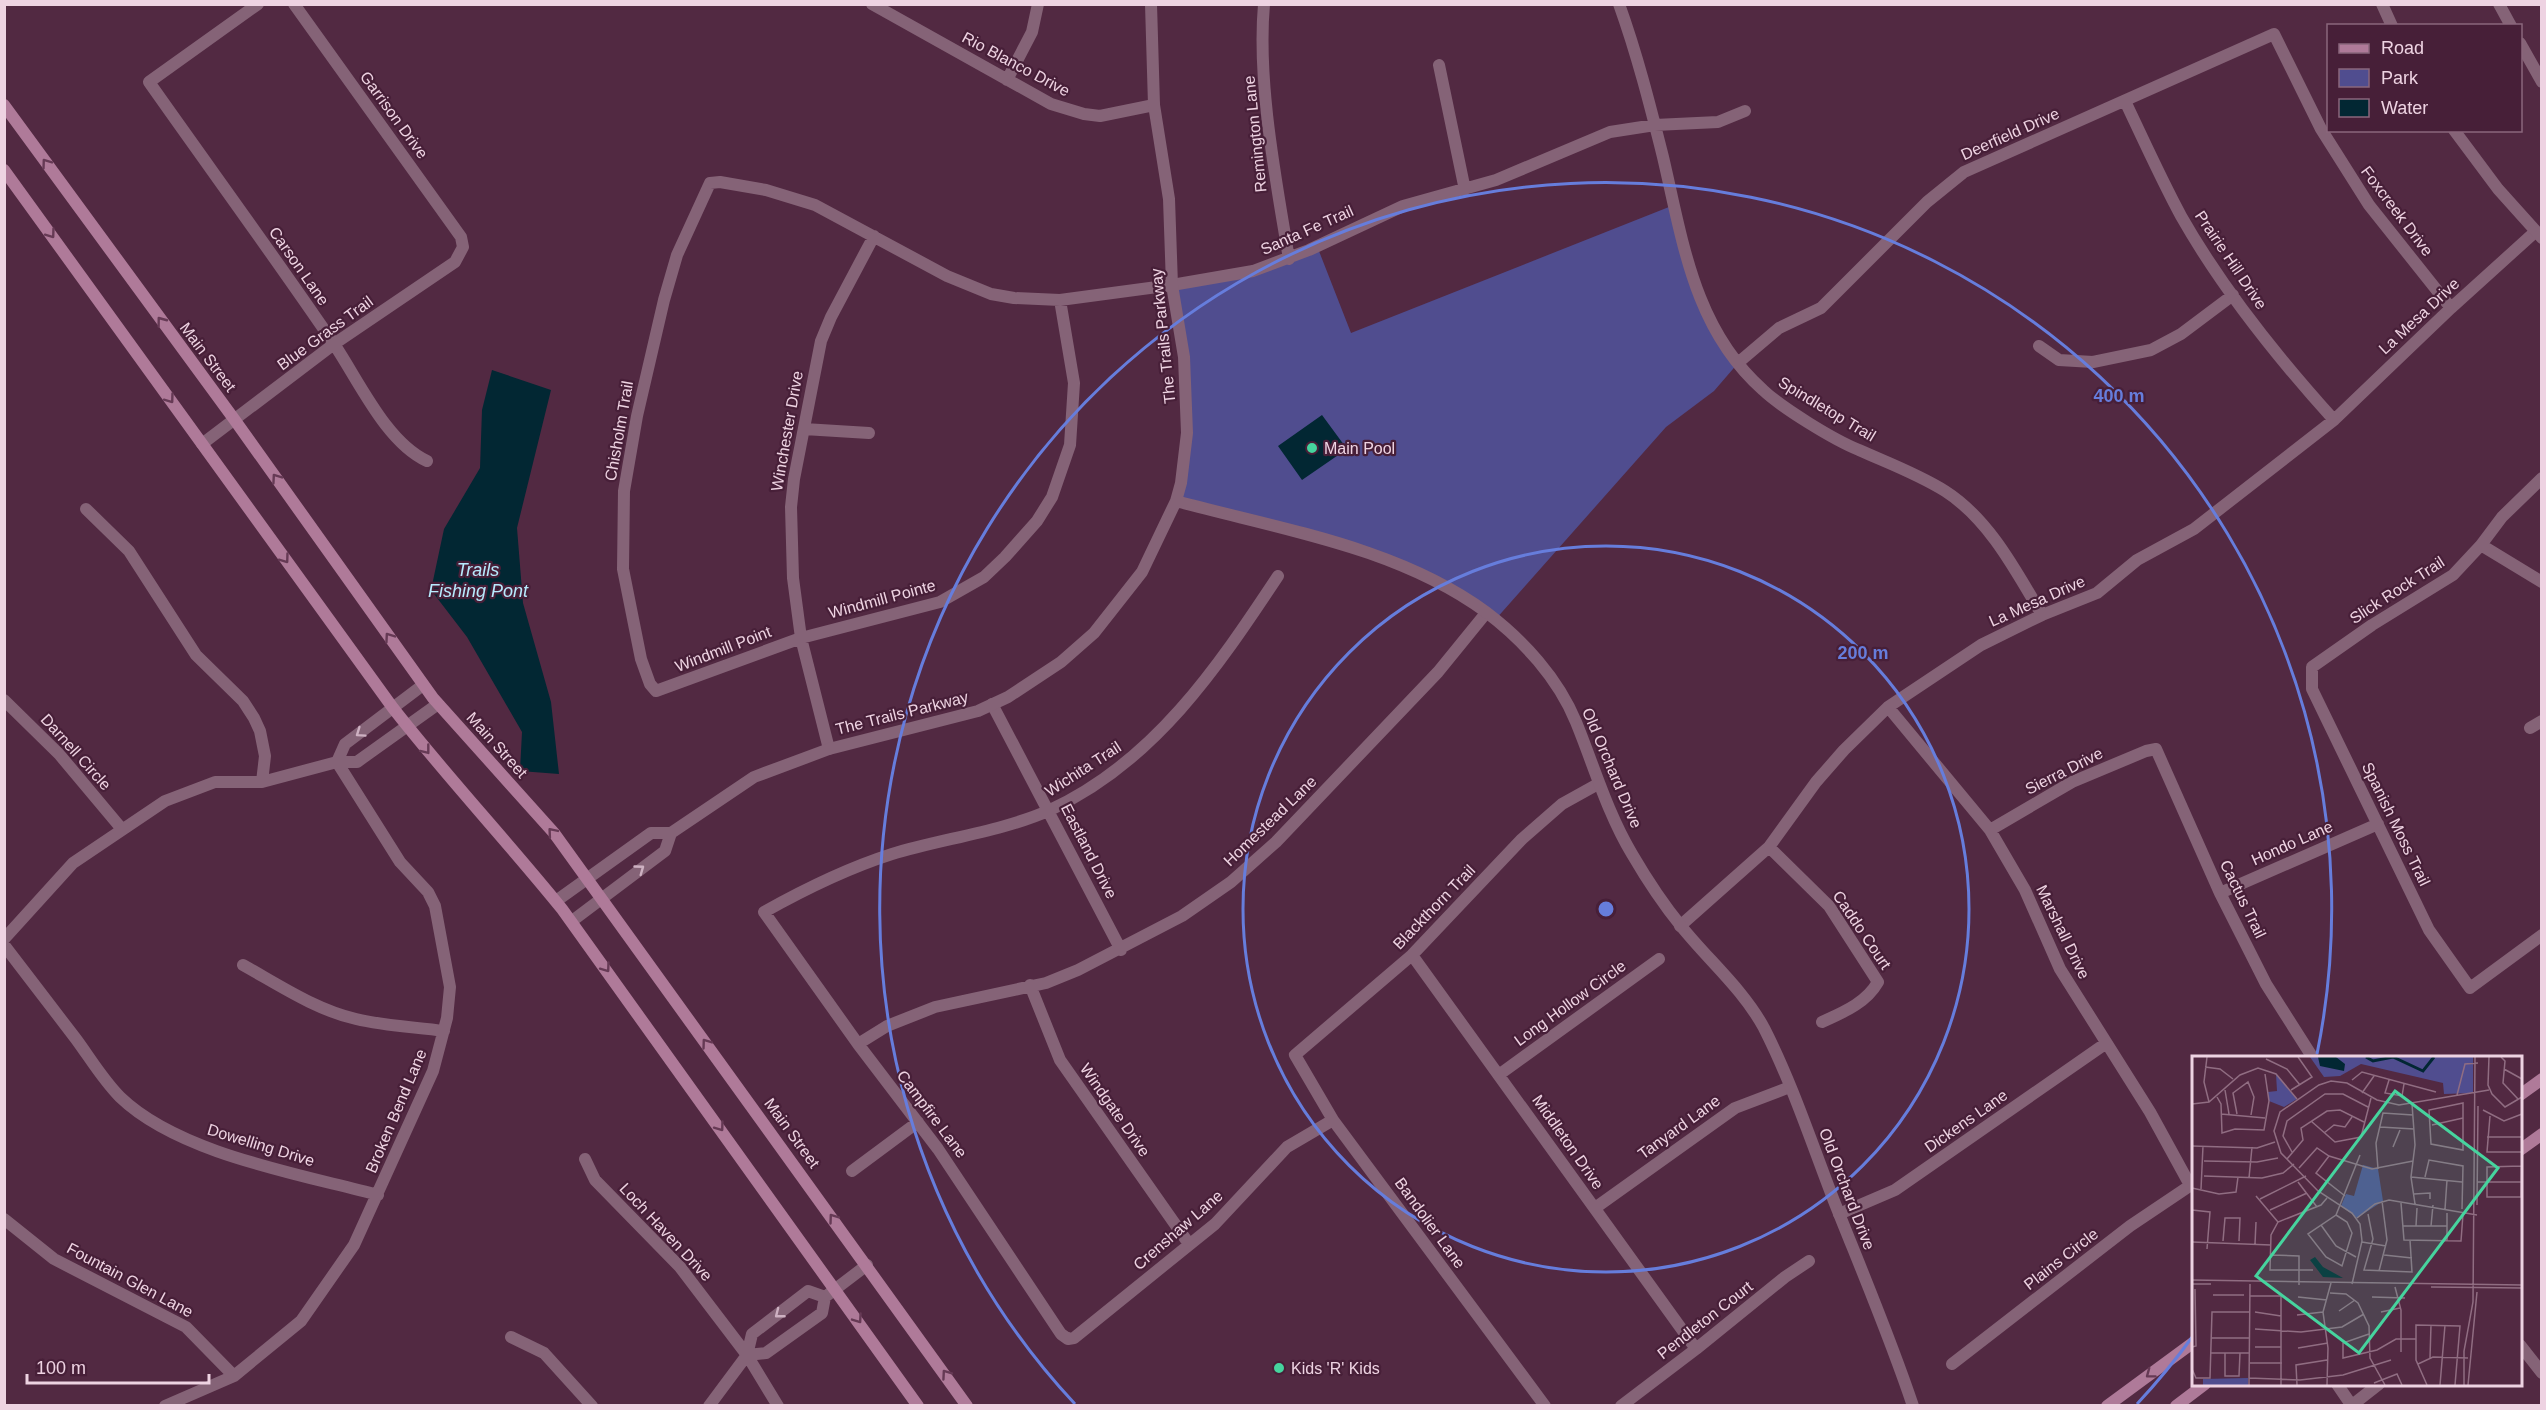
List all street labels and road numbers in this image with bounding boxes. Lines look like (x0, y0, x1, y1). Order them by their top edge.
street label: Rio Blanco Drive (959, 29, 1073, 100)
street label: Garrison Drive (357, 68, 431, 162)
street label: Remington Lane (1240, 75, 1270, 193)
street label: Deerfield Drive (1958, 105, 2062, 163)
street label: Foxcreek Drive (2358, 163, 2436, 259)
street label: Santa Fe Trail (1258, 202, 1356, 258)
street label: Prairie Hill Drive (2192, 208, 2270, 312)
street label: Carson Lane (266, 224, 332, 308)
street label: The Trails Parkway (1147, 267, 1179, 405)
street label: La Mesa Drive (2375, 275, 2463, 357)
street label: Blue Grass Trail (274, 293, 376, 373)
street label: Main Street (177, 319, 240, 395)
street label: Winchester Drive (768, 369, 806, 492)
street label: Spindletop Trail (1775, 373, 1879, 445)
street label: Chisholm Trail (602, 380, 636, 482)
street label: Slick Rock Trail (2347, 553, 2447, 627)
street label: La Mesa Drive (1986, 572, 2088, 630)
street label: Windmill Pointe (827, 576, 938, 621)
street label: Windmill Point (673, 623, 774, 675)
street label: The Trails Parkway (834, 688, 970, 738)
street label: Old Orchard Drive (1579, 705, 1645, 831)
street label: Main Street (463, 709, 531, 781)
street label: Darnell Circle (38, 711, 115, 793)
street label: Wichita Trail (1042, 738, 1124, 800)
street label: Sierra Drive (2023, 744, 2106, 798)
street label: Spanish Moss Trail (2359, 760, 2433, 888)
street label: Homestead Lane (1220, 772, 1320, 869)
street label: Eastland Drive (1058, 801, 1120, 901)
street label: Hondo Lane (2249, 817, 2335, 868)
street label: Cactus Trail (2217, 857, 2269, 941)
street label: Blackthorn Trail (1390, 861, 1478, 953)
street label: Marshall Drive (2033, 882, 2093, 982)
street label: Caddo Court (1830, 888, 1895, 973)
street label: Long Hollow Circle (1511, 957, 1629, 1049)
street label: Broken Bend Lane (362, 1047, 430, 1175)
street label: Windgate Drive (1077, 1060, 1153, 1160)
street label: Campfire Lane (894, 1067, 970, 1161)
street label: Dickens Lane (1921, 1086, 2011, 1156)
street label: Middleton Drive (1529, 1092, 1607, 1192)
street label: Tanyard Lane (1635, 1092, 1723, 1162)
street label: Main Street (761, 1095, 823, 1172)
street label: Dowelling Drive (205, 1121, 317, 1169)
street label: Old Orchard Drive (1816, 1126, 1878, 1252)
street label: Bandolier Lane (1391, 1174, 1469, 1272)
street label: Loch Haven Drive (616, 1180, 716, 1284)
street label: Crenshaw Lane (1130, 1187, 1226, 1273)
street label: Plains Circle (2021, 1225, 2101, 1293)
street label: Fountain Glen Lane (64, 1240, 196, 1321)
street label: Pendleton Court (1654, 1277, 1756, 1362)

